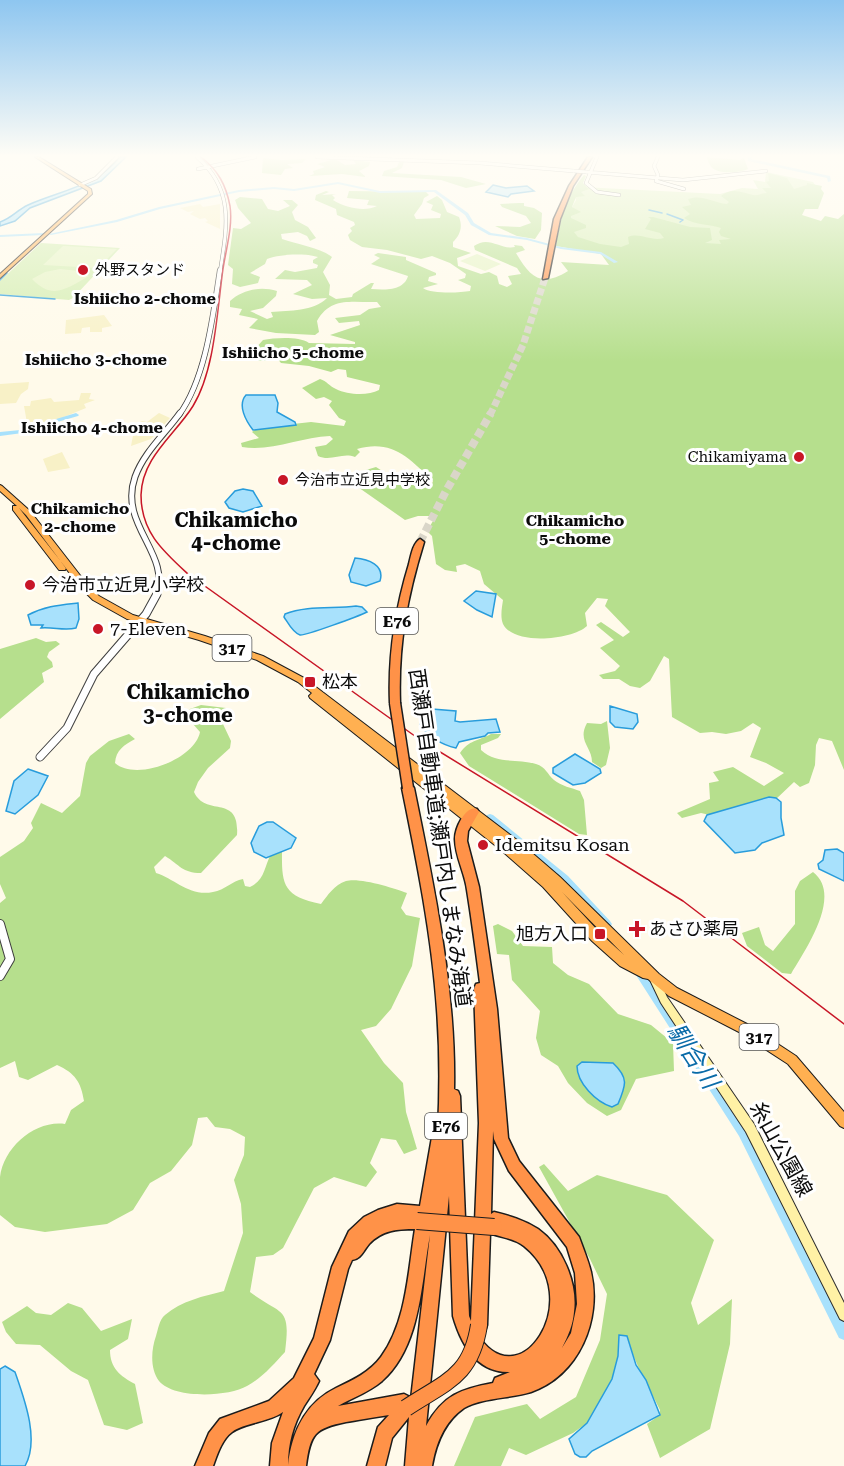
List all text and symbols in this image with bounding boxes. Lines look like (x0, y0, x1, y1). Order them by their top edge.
place label: 外野スタンド (95, 261, 185, 279)
marker: 外野スタンド (76, 263, 90, 277)
district label: Ishiicho 2-chome (74, 289, 216, 308)
district label: Ishiicho 5-chome (222, 343, 364, 362)
district label: Ishiicho 3-chome (25, 350, 167, 369)
district label: Ishiicho 4-chome (21, 418, 163, 437)
place label: Chikamiyama (688, 448, 787, 466)
marker: Chikamiyama (792, 450, 806, 464)
place label: 今治市立近見中学校 (295, 471, 430, 489)
marker: 今治市立近見中学校 (276, 473, 290, 487)
district label: Chikamicho 2-chome (31, 499, 129, 536)
district label: Chikamicho 4-chome (174, 508, 298, 555)
district label: Chikamicho 5-chome (526, 511, 624, 548)
place label: 今治市立近見小学校 (42, 574, 204, 595)
marker: 今治市立近見小学校 (23, 578, 37, 592)
road number: E76 (376, 608, 418, 634)
place label: 7-Eleven (110, 618, 187, 639)
marker: 7-Eleven (91, 622, 105, 636)
road number: 317 (212, 635, 252, 661)
street label: 西瀬戸自動車道;瀬戸内しまなみ海道 (404, 667, 476, 1009)
place label: 松本 (322, 671, 358, 692)
marker: 松本 (303, 675, 317, 689)
district label: Chikamicho 3-chome (126, 680, 250, 727)
place label: Idemitsu Kosan (495, 834, 630, 855)
marker: Idemitsu Kosan (476, 838, 490, 852)
place label: あさひ薬局 (649, 918, 739, 939)
marker: あさひ薬局 (630, 922, 644, 936)
place label: 旭方入口 (516, 923, 588, 944)
marker: 旭方入口 (593, 927, 607, 941)
water label: 馴合川 (662, 1018, 726, 1096)
road number: 317 (740, 1024, 778, 1050)
street label: 糸山公園線 (745, 1097, 817, 1201)
road number: E76 (425, 1113, 467, 1139)

